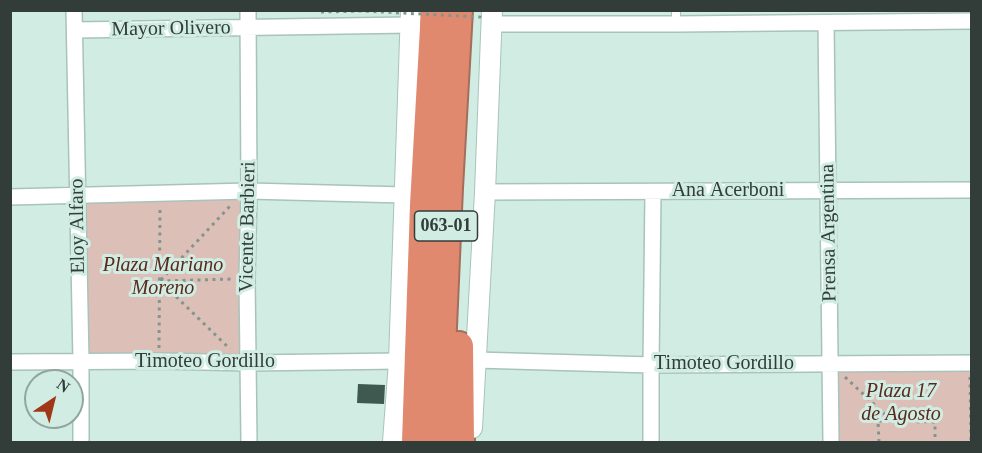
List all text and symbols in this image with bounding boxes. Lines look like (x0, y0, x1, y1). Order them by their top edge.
street label: Mayor Olivero (111, 16, 231, 42)
street label: Vicente Barbieri (235, 161, 261, 293)
street label: Prensa Argentina (816, 164, 842, 302)
street label: Eloy Alfaro (65, 178, 91, 274)
street label: Ana Acerboni (672, 179, 784, 203)
road number: 063-01 (414, 211, 478, 241)
park label: Plaza Mariano Moreno (103, 254, 223, 301)
street label: Timoteo Gordillo (135, 350, 275, 374)
street label: Timoteo Gordillo (654, 352, 794, 376)
north arrow (24, 369, 84, 429)
text: N (54, 375, 73, 396)
park label: Plaza 17 de Agosto (861, 380, 941, 427)

